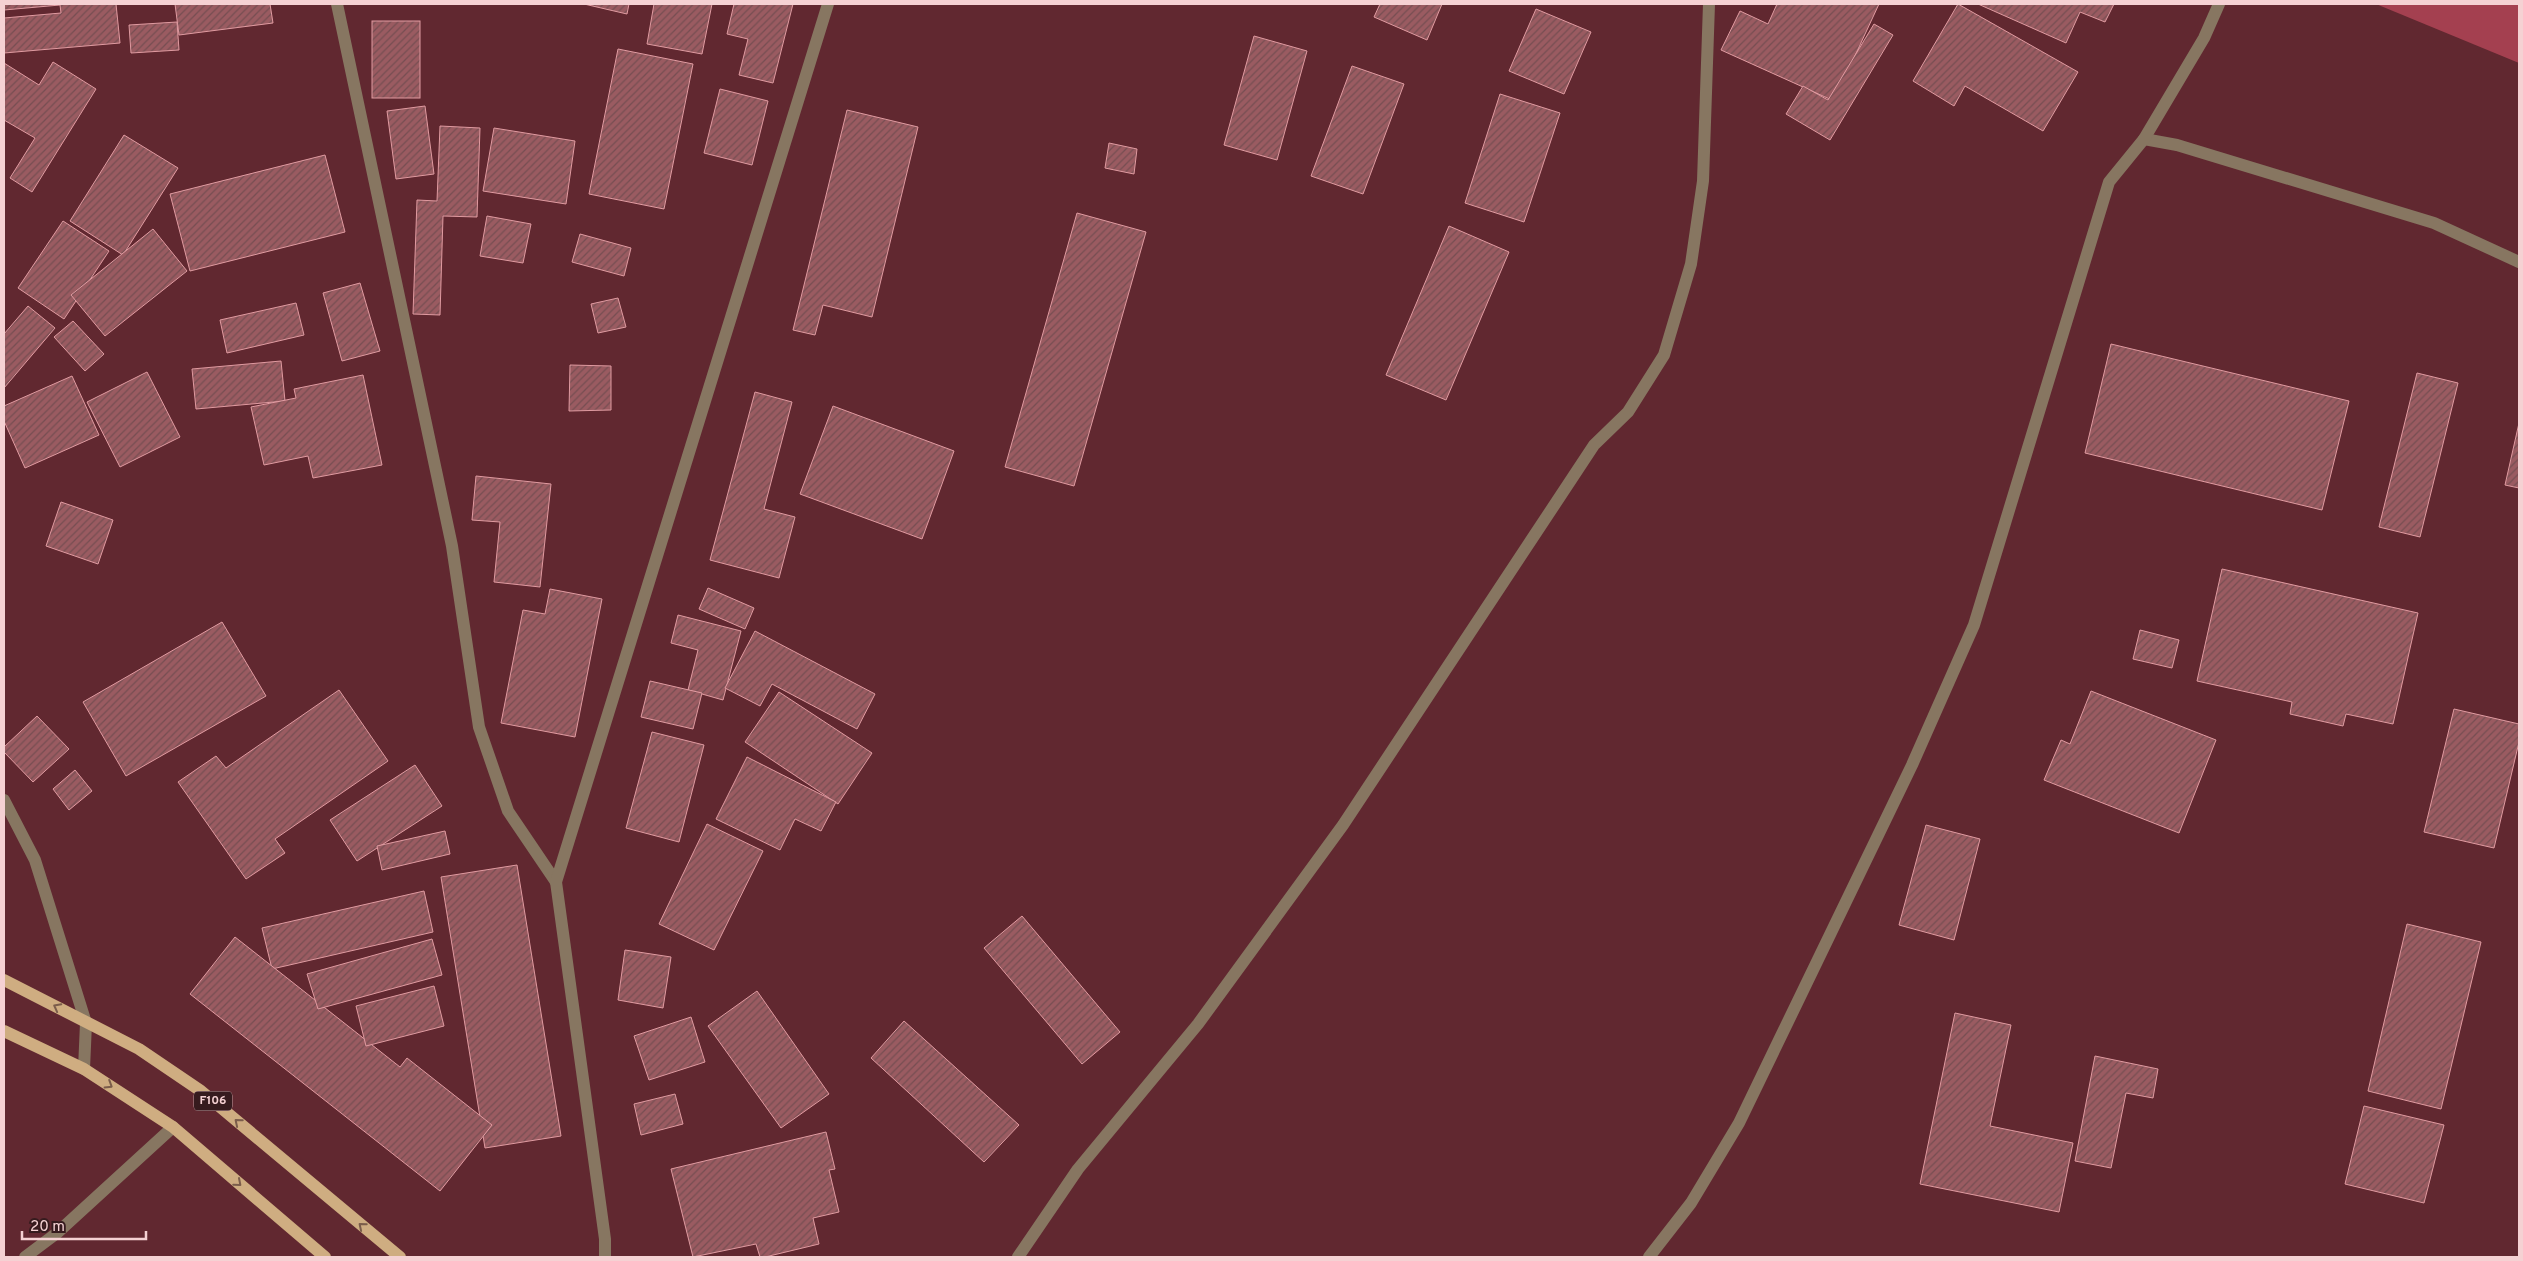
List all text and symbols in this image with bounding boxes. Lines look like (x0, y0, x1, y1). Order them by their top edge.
one-way arrow (53, 1003, 62, 1013)
one-way arrow (104, 1079, 113, 1088)
road number: F106 (194, 1092, 232, 1110)
one-way arrow (234, 1118, 243, 1127)
one-way arrow (233, 1178, 242, 1187)
scale bar (22, 1208, 146, 1240)
text: 20 m (30, 1218, 65, 1237)
one-way arrow (359, 1223, 368, 1232)

